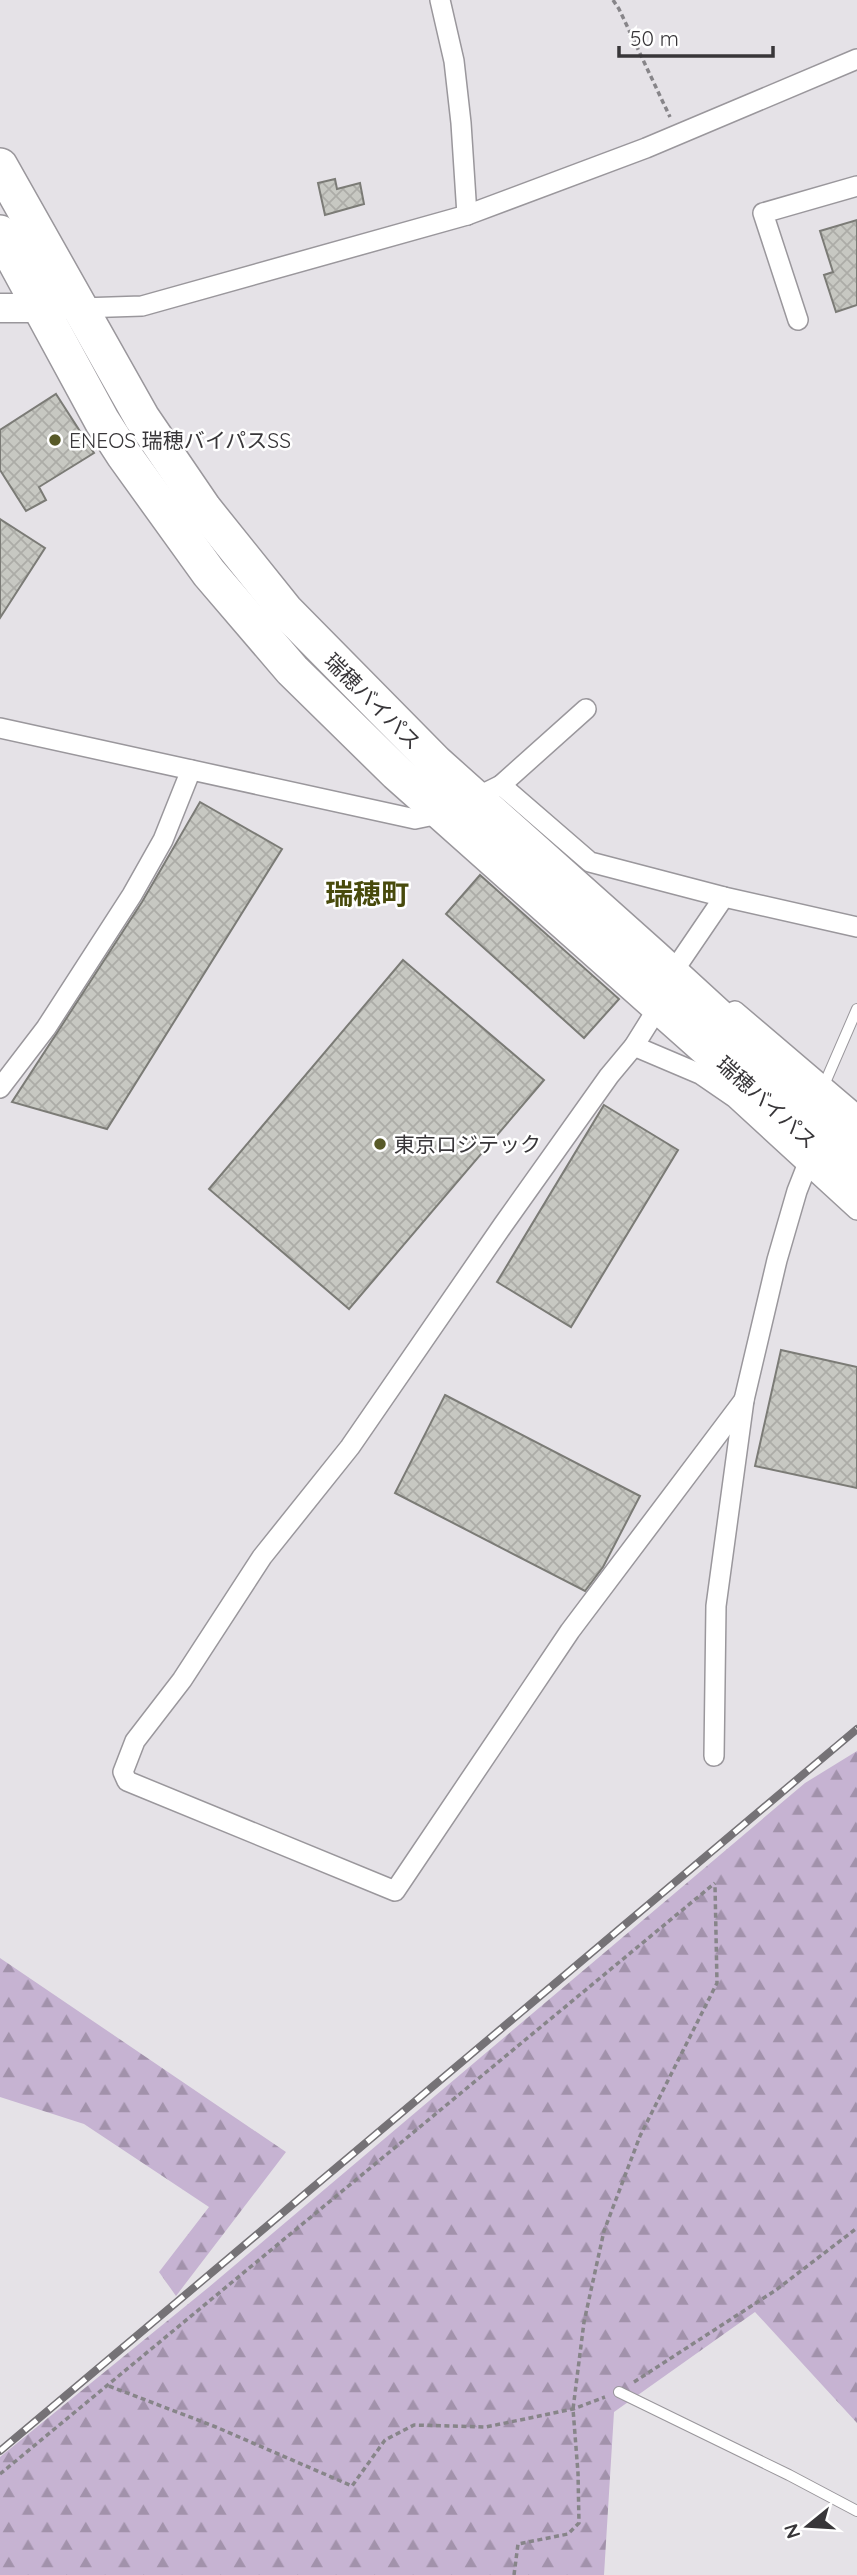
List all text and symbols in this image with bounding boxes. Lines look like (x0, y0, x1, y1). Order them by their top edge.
scale bar (619, 14, 773, 58)
text: 50 m (630, 25, 679, 51)
place label: ENEOS 瑞穂バイパスSS (69, 427, 291, 453)
marker: ENEOS 瑞穂バイパスSS (47, 432, 63, 448)
street label: 瑞穂バイパス (319, 647, 427, 755)
district label: 瑞穂町 (325, 876, 409, 911)
street label: 瑞穂バイパス (712, 1050, 822, 1154)
place label: 東京ロジテック (394, 1131, 541, 1157)
marker: 東京ロジテック (372, 1136, 388, 1152)
north arrow (773, 2491, 843, 2561)
text: N (778, 2521, 805, 2542)

